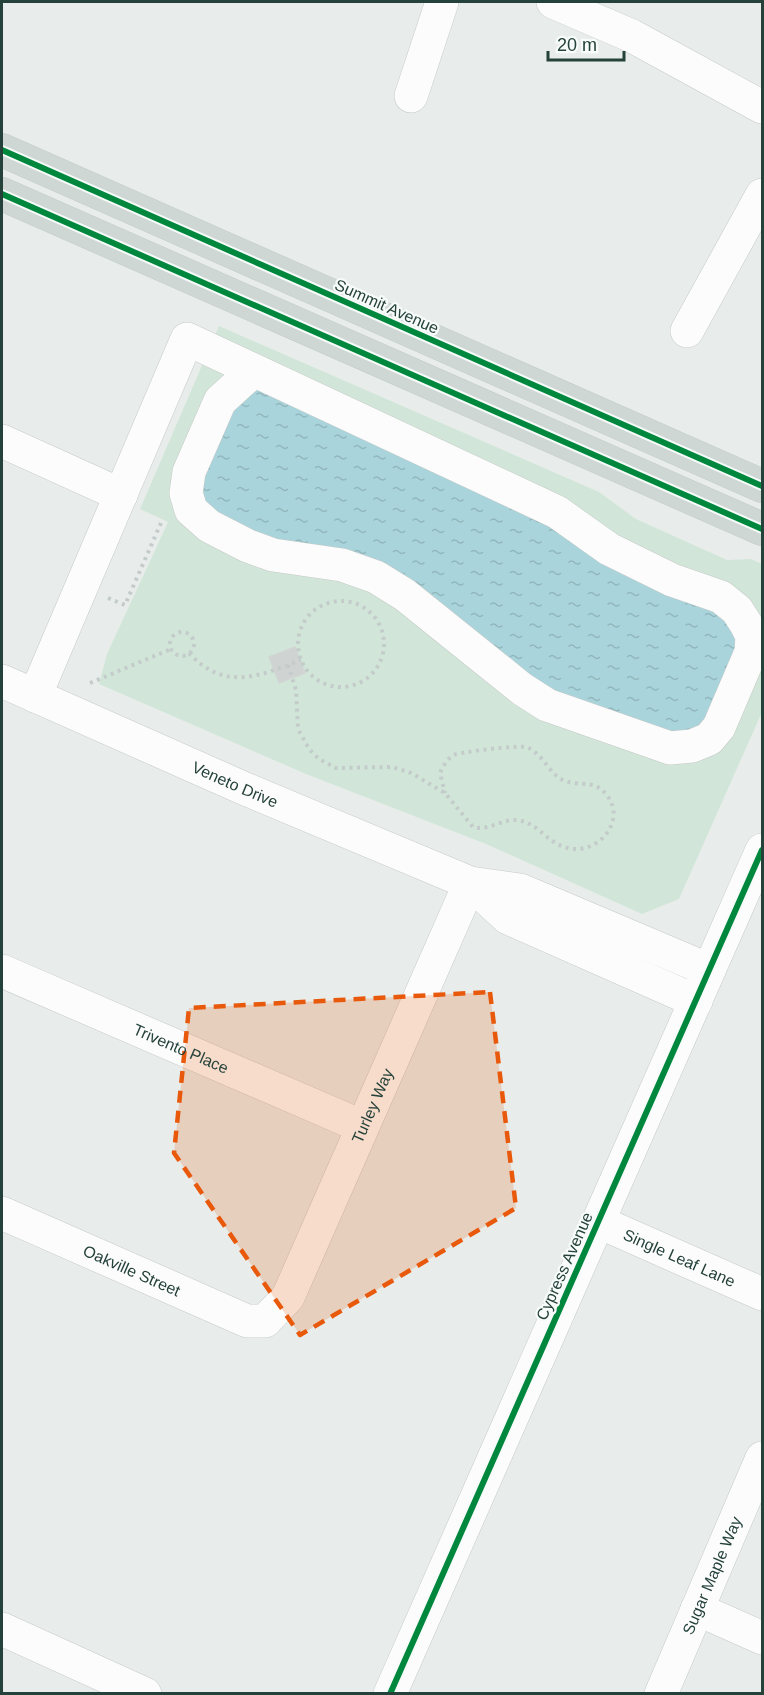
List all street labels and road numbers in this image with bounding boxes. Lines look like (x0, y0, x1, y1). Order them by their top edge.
street label: Summit Avenue (332, 276, 441, 337)
street label: Veneto Drive (190, 759, 280, 811)
street label: Trivento Place (131, 1021, 231, 1077)
street label: Turley Way (349, 1066, 396, 1146)
street label: Cypress Avenue (533, 1210, 596, 1323)
street label: Single Leaf Lane (621, 1226, 738, 1290)
street label: Oakville Street (81, 1242, 183, 1300)
street label: Sugar Maple Way (679, 1514, 745, 1637)

